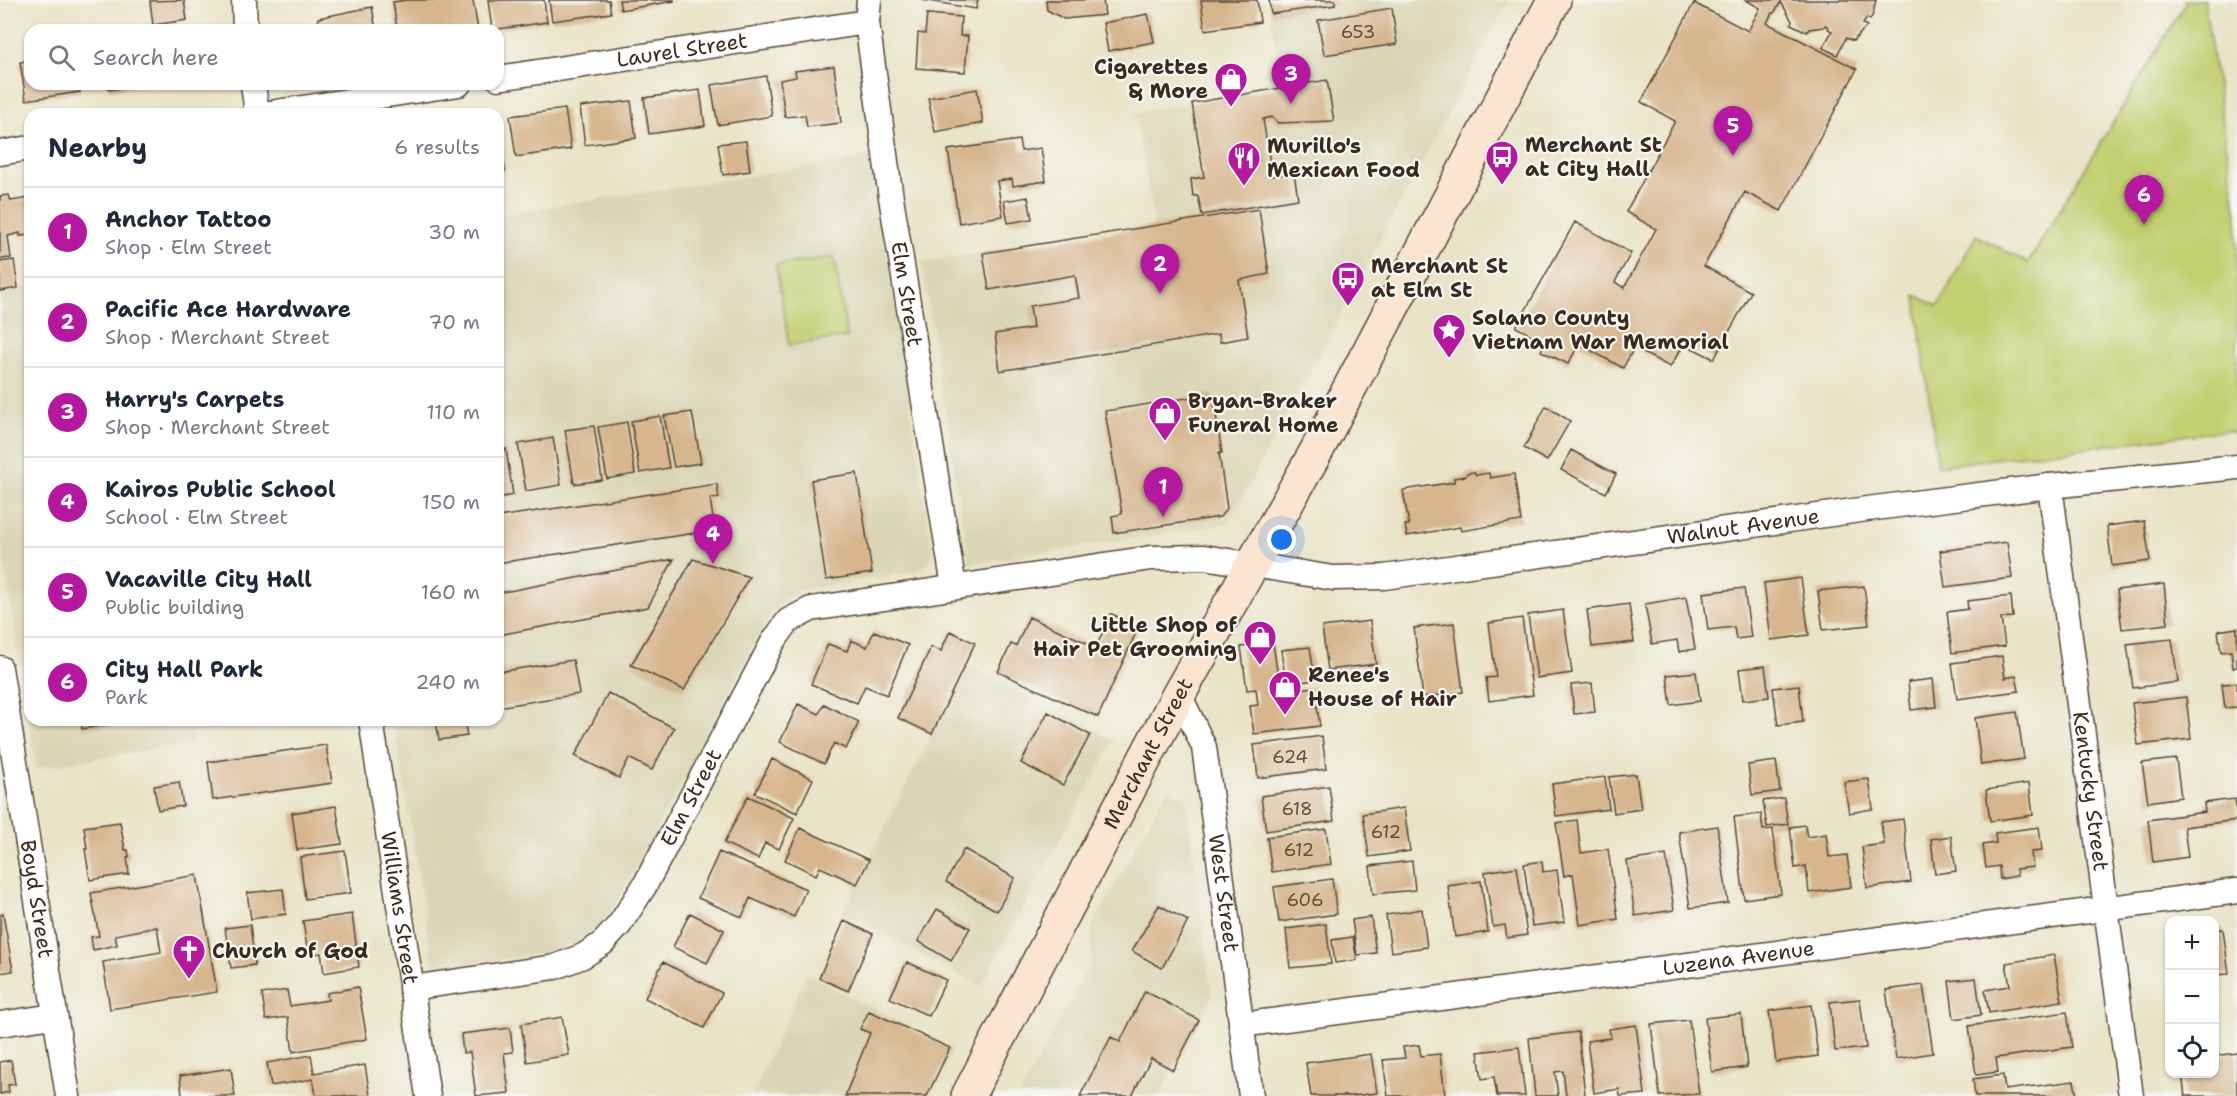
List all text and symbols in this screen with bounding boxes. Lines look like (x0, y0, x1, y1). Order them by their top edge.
house number: 653 (1341, 20, 1375, 44)
search box (24, 24, 504, 90)
street label: Laurel Street (615, 26, 749, 74)
icon: search (45, 41, 78, 74)
text: Search here (93, 43, 219, 72)
place label: Cigarettes & More (1094, 53, 1208, 105)
pin: 3 (1272, 54, 1310, 104)
shop icon: Cigarettes & More (1213, 61, 1249, 108)
pin: 5 (1714, 106, 1752, 156)
text: Nearby (48, 130, 147, 165)
place label: Merchant St at City Hall (1525, 131, 1662, 183)
place label: Murillo's Mexican Food (1267, 132, 1420, 184)
text: 6 results (394, 134, 480, 160)
bus stop icon: Merchant St at City Hall (1484, 139, 1520, 186)
restaurant icon: Murillo's Mexican Food (1226, 140, 1262, 187)
pin: 6 (2124, 176, 2164, 225)
text: Anchor Tattoo (105, 205, 272, 234)
text: 1 (63, 219, 72, 245)
text: 30 m (428, 219, 480, 245)
text: Shop · Elm Street (105, 234, 272, 260)
street label: Elm Street (884, 239, 929, 349)
pin: 2 (1140, 244, 1180, 294)
place label: Merchant St at Elm St (1371, 252, 1508, 304)
bus stop icon: Merchant St at Elm St (1330, 260, 1366, 307)
text: Pacific Ace Hardware (105, 295, 351, 324)
place label: Solano County Vietnam War Memorial (1472, 304, 1729, 356)
text: 2 (61, 309, 75, 335)
text: 70 m (428, 309, 480, 335)
place icon: Solano County Vietnam War Memorial (1431, 312, 1467, 359)
text: Shop · Merchant Street (105, 324, 330, 350)
text: Harry's Carpets (105, 385, 284, 414)
place label: Bryan-Braker Funeral Home (1188, 387, 1339, 439)
shop icon: Bryan-Braker Funeral Home (1147, 395, 1183, 442)
text: 3 (61, 399, 75, 425)
text: 110 m (426, 399, 480, 425)
text: Shop · Merchant Street (105, 414, 330, 440)
pin: 1 (1144, 468, 1182, 517)
text: Kairos Public School (105, 475, 336, 504)
text: 4 (61, 489, 75, 515)
text: 150 m (422, 489, 480, 515)
street label: Walnut Avenue (1665, 502, 1821, 551)
text: School · Elm Street (105, 504, 288, 530)
pin: 4 (694, 514, 732, 564)
your location (1267, 525, 1296, 554)
text: Vacaville City Hall (105, 565, 312, 594)
text: 5 (61, 579, 74, 605)
text: 160 m (421, 579, 480, 605)
text: Public building (105, 594, 244, 620)
place label: Little Shop of Hair Pet Grooming (1033, 611, 1238, 663)
shop icon: Little Shop of Hair Pet Grooming (1242, 619, 1278, 666)
text: City Hall Park (105, 655, 263, 684)
place label: Renee's House of Hair (1308, 661, 1457, 713)
text: 6 (61, 669, 75, 695)
text: 240 m (415, 669, 480, 695)
shop icon: Renee's House of Hair (1267, 669, 1303, 716)
street label: Merchant Street (1097, 673, 1199, 834)
text: Park (105, 684, 148, 710)
street label: Kentucky Street (2066, 710, 2115, 873)
street label: Elm Street (654, 744, 728, 851)
house number: 624 (1272, 745, 1308, 769)
house number: 618 (1281, 797, 1313, 821)
house number: 612 (1371, 820, 1401, 844)
street label: Williams Street (374, 829, 425, 986)
street label: West Street (1202, 832, 1245, 954)
street label: Boyd Street (14, 838, 60, 960)
house number: 612 (1284, 838, 1314, 862)
house number: 606 (1287, 888, 1324, 912)
map controls (2165, 916, 2219, 1078)
button: + (2165, 916, 2219, 970)
church icon: Church of God (171, 933, 207, 980)
street label: Luzena Avenue (1661, 934, 1816, 982)
place label: Church of God (212, 937, 369, 965)
button: − (2165, 970, 2219, 1024)
button: locate (2165, 1024, 2219, 1078)

